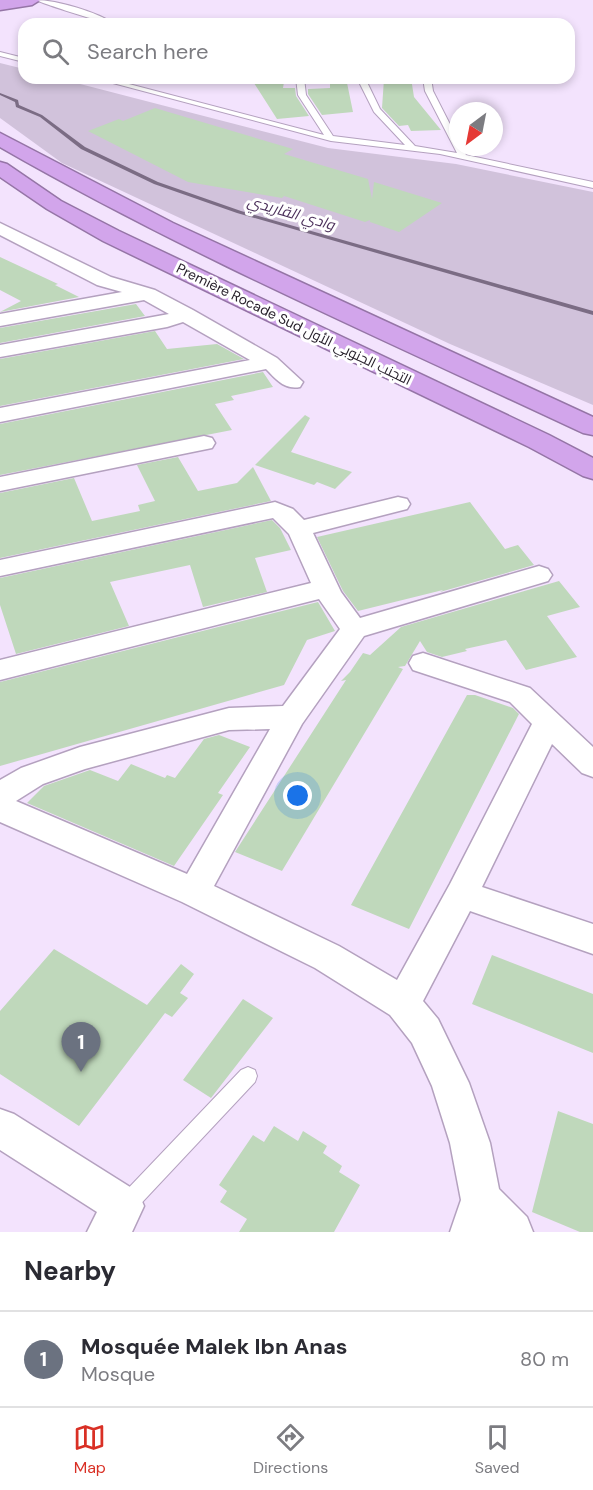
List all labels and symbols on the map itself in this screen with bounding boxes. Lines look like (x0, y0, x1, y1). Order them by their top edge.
north arrow (449, 102, 503, 156)
water label: وادي القاريدي (244, 191, 338, 237)
street label: Première Rocade Sud التجنب الجنوبي الأول (172, 259, 415, 392)
your location (283, 781, 312, 810)
pin: 1 (62, 1022, 100, 1072)

